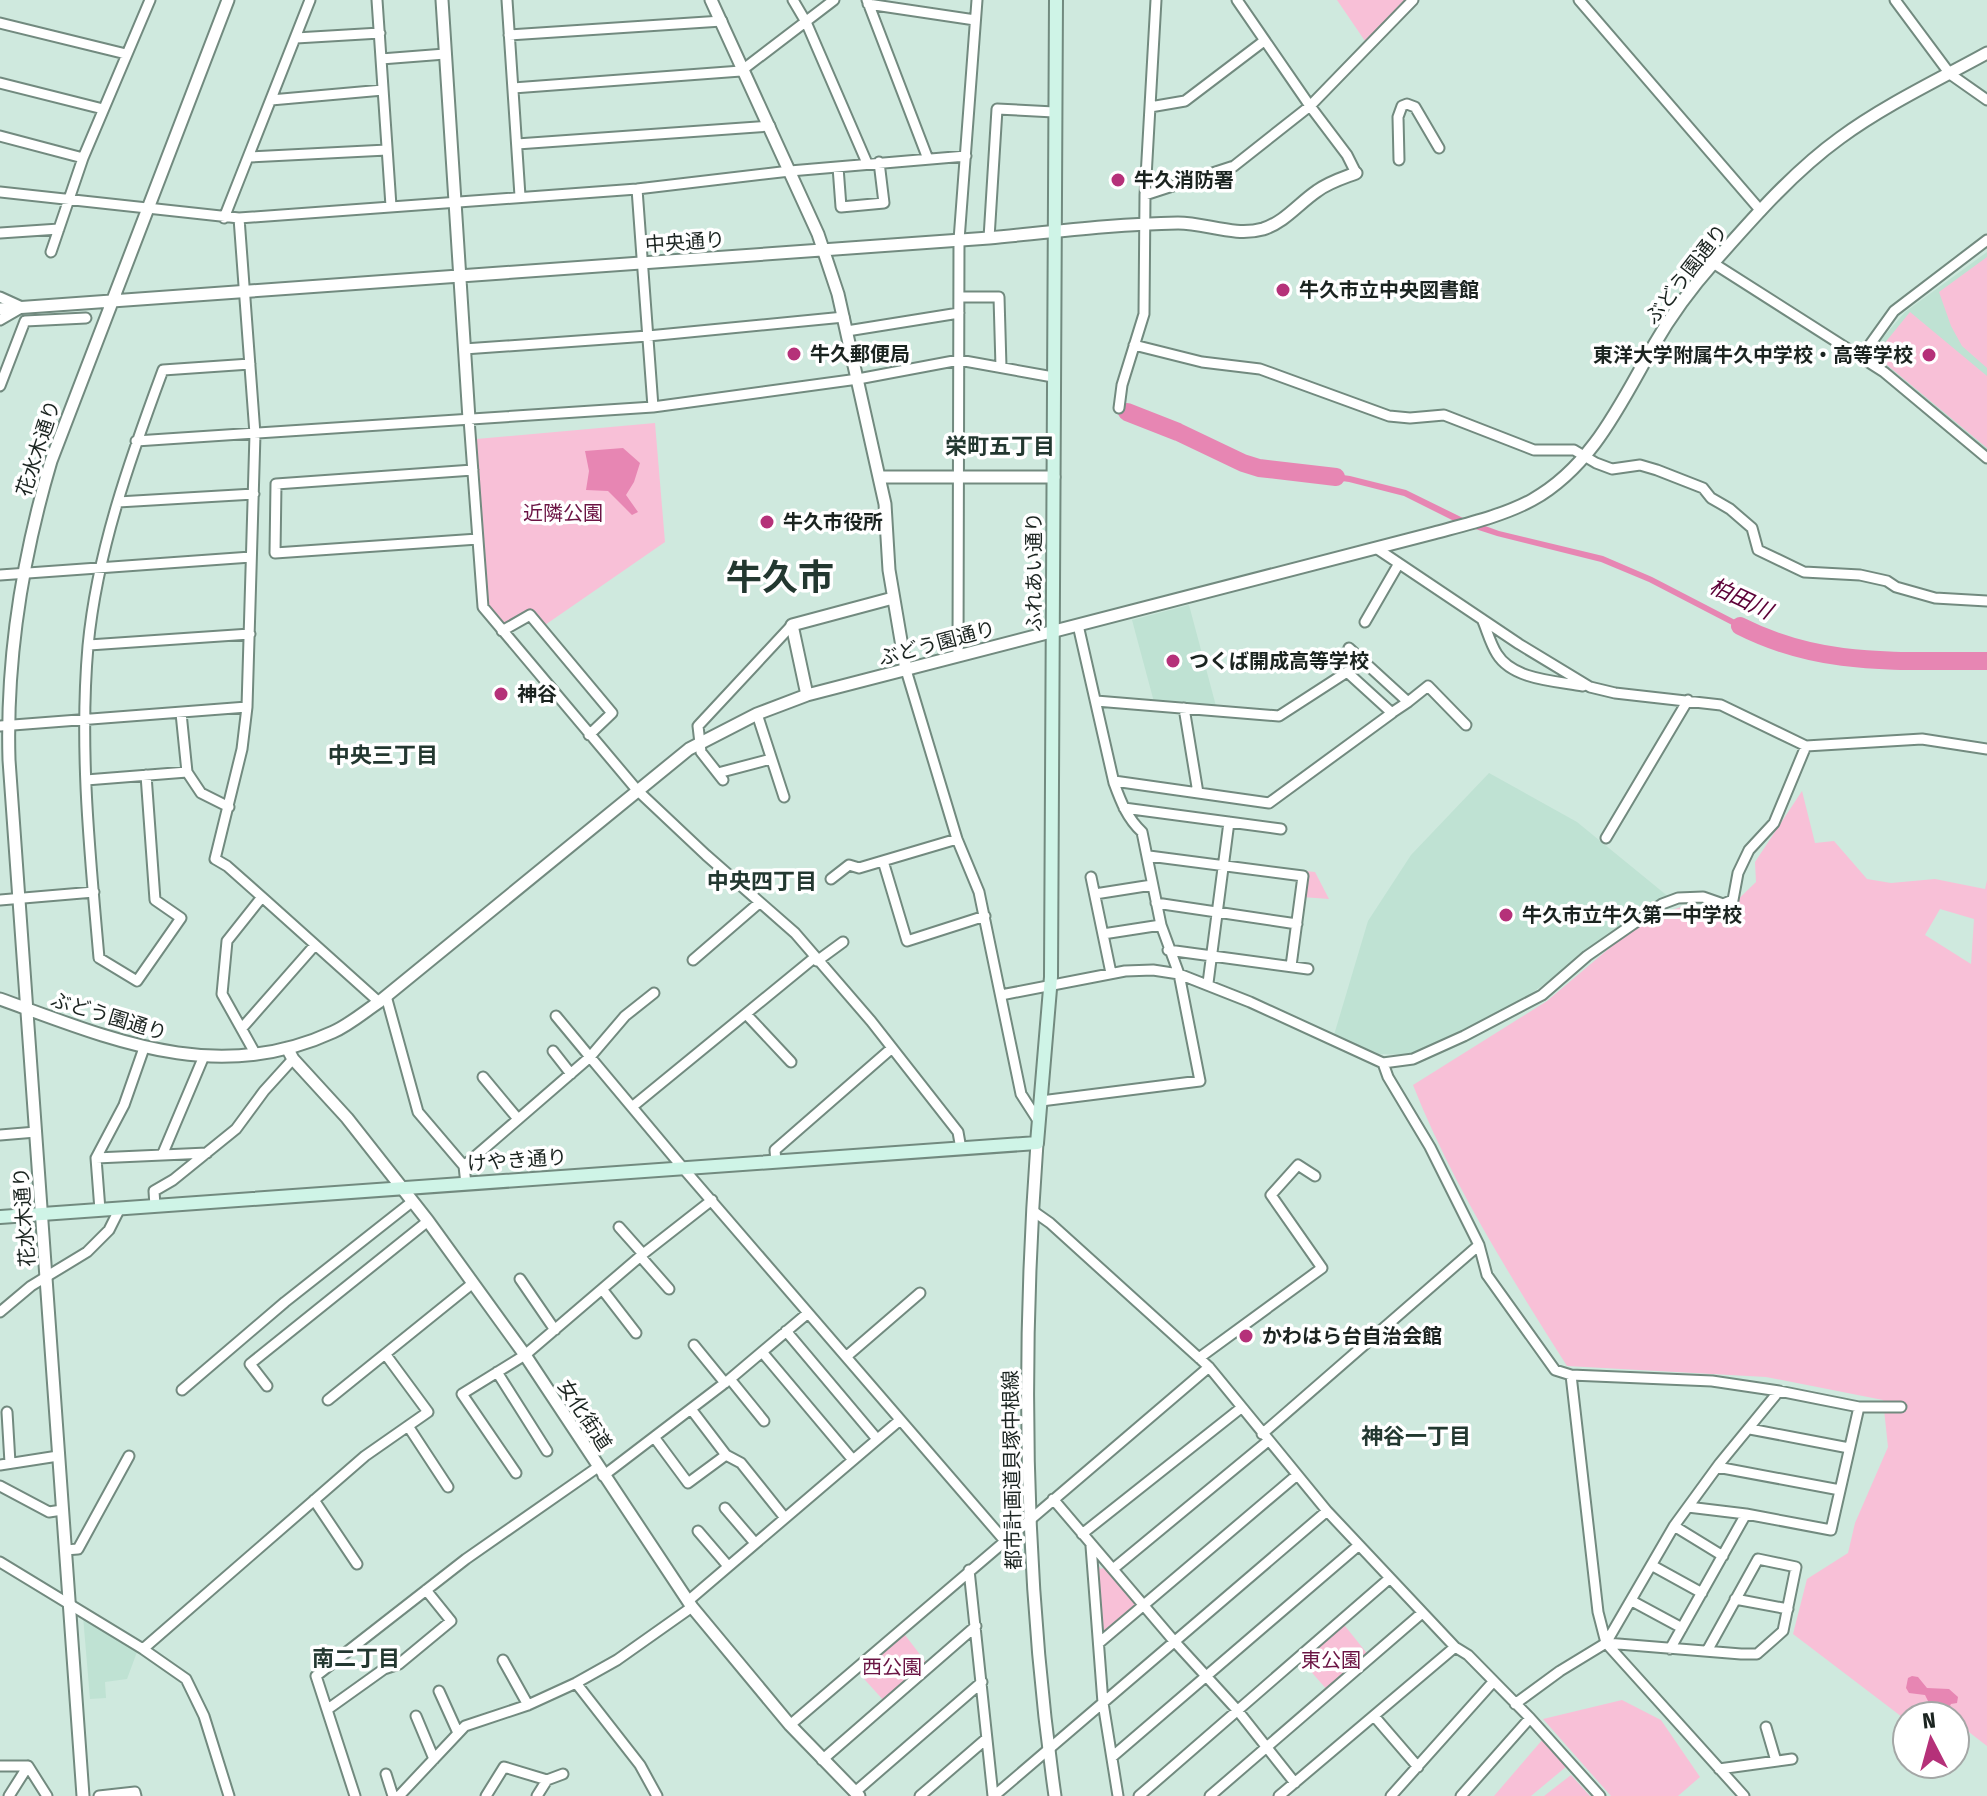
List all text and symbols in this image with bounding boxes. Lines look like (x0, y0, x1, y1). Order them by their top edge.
place label: 牛久消防署 (1134, 168, 1234, 192)
marker: 牛久消防署 (1109, 171, 1127, 189)
street label: ぶどう園通り (1640, 219, 1732, 329)
street label: 中央通り (644, 227, 726, 257)
place label: 牛久市立中央図書館 (1299, 278, 1479, 302)
marker: 牛久市立中央図書館 (1274, 281, 1292, 299)
place label: 牛久郵便局 (810, 342, 910, 366)
place label: 東洋大学附属牛久中学校・高等学校 (1593, 343, 1913, 367)
marker: 牛久郵便局 (785, 345, 803, 363)
marker: 東洋大学附属牛久中学校・高等学校 (1920, 346, 1938, 364)
street label: 花水木通り (11, 397, 65, 499)
district label: 栄町五丁目 (945, 433, 1055, 460)
park label: 近隣公園 (523, 501, 603, 525)
place label: 牛久市役所 (783, 510, 883, 534)
street label: ふれあい通り (1022, 512, 1046, 632)
marker: 牛久市役所 (758, 513, 776, 531)
district label: 牛久市 (726, 556, 834, 600)
water label: 柏田川 (1705, 572, 1778, 625)
street label: ぶどう園通り (876, 616, 998, 670)
place label: つくば開成高等学校 (1189, 649, 1369, 673)
marker: つくば開成高等学校 (1164, 652, 1182, 670)
place label: 神谷 (517, 682, 557, 706)
marker: 神谷 (492, 685, 510, 703)
district label: 中央三丁目 (328, 742, 438, 769)
district label: 中央四丁目 (707, 868, 817, 895)
place label: 牛久市立牛久第一中学校 (1522, 903, 1742, 927)
marker: 牛久市立牛久第一中学校 (1497, 906, 1515, 924)
street label: ぶどう園通り (48, 987, 170, 1045)
street label: けやき通り (466, 1145, 568, 1175)
street label: 花水木通り (9, 1166, 39, 1268)
place label: かわはら台自治会館 (1262, 1324, 1442, 1348)
marker: かわはら台自治会館 (1237, 1327, 1255, 1345)
street label: 都市計画道貝塚中根線 (998, 1370, 1026, 1570)
street label: 女化街道 (553, 1375, 617, 1455)
district label: 神谷一丁目 (1361, 1423, 1471, 1450)
district label: 南二丁目 (312, 1645, 400, 1672)
park label: 東公園 (1301, 1648, 1361, 1672)
park label: 西公園 (862, 1655, 922, 1679)
north arrow (1891, 1700, 1971, 1780)
text: N (1921, 1706, 1937, 1735)

